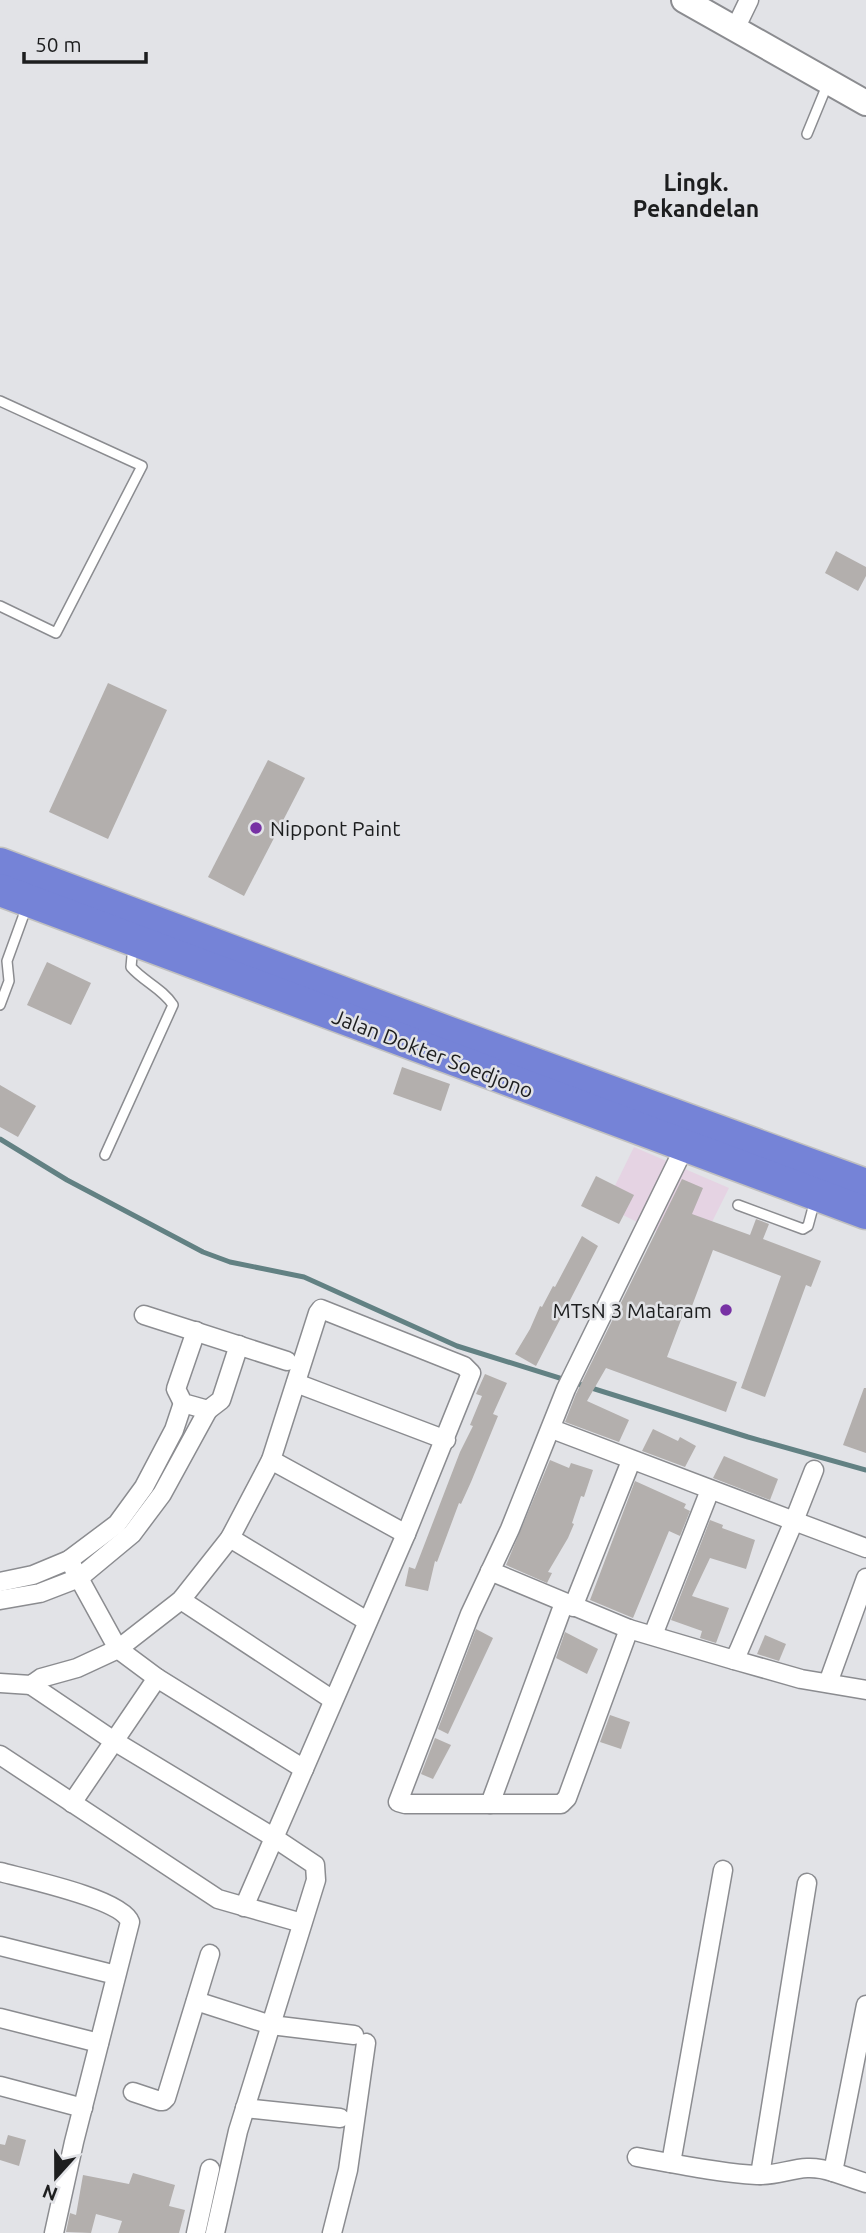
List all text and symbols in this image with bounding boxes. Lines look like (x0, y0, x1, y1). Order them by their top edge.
scale bar (24, 21, 147, 65)
text: 50 m (35, 32, 82, 56)
district label: Lingk. Pekandelan (633, 170, 759, 221)
place label: Nippont Paint (270, 816, 401, 840)
marker: Nippont Paint (248, 820, 264, 836)
street label: Jalan Dokter Soedjono (329, 1004, 537, 1102)
place label: MTsN 3 Mataram (552, 1298, 712, 1322)
marker: MTsN 3 Mataram (718, 1302, 734, 1318)
north arrow (21, 2142, 91, 2212)
text: N (39, 2180, 60, 2206)

